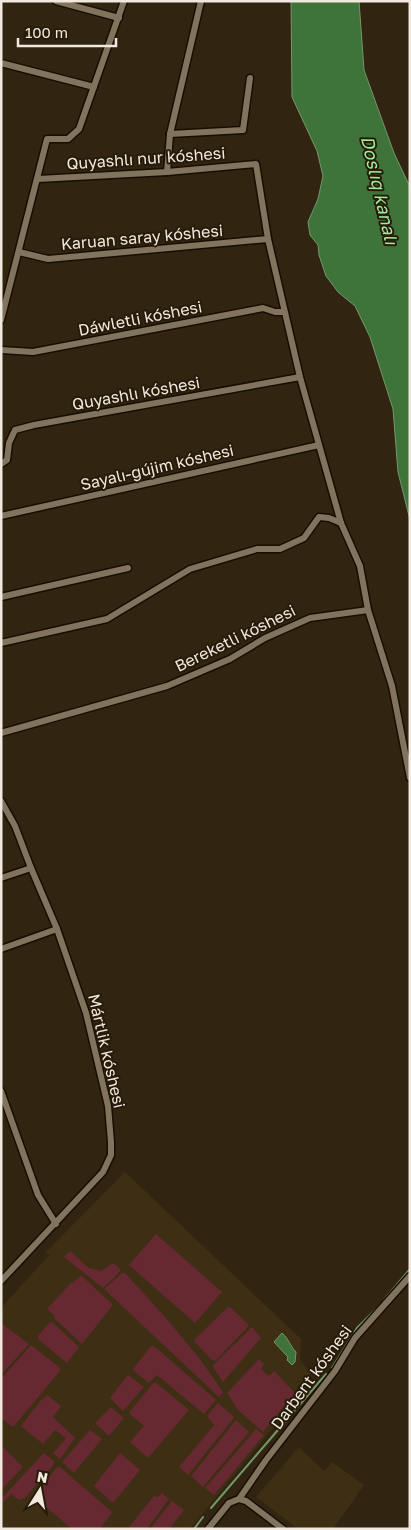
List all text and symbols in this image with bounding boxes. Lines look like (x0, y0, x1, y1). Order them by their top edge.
scale bar (18, 15, 115, 47)
text: 100 m (25, 23, 68, 41)
water label: Doslıq kanalı (357, 133, 403, 248)
street label: Quyashlı nur kóshesi (66, 142, 226, 174)
street label: Karuan saray kóshesi (60, 220, 224, 254)
street label: Dáwletli kóshesi (76, 296, 204, 340)
street label: Quyashlı kóshesi (71, 372, 201, 414)
street label: Sayalı-gújim kóshesi (78, 440, 236, 494)
street label: Bereketli kóshesi (171, 600, 299, 676)
street label: Mártlik kóshesi (84, 992, 130, 1110)
street label: Darbent kóshesi (266, 1321, 356, 1433)
north arrow (15, 1465, 65, 1515)
text: N (36, 1467, 49, 1486)

